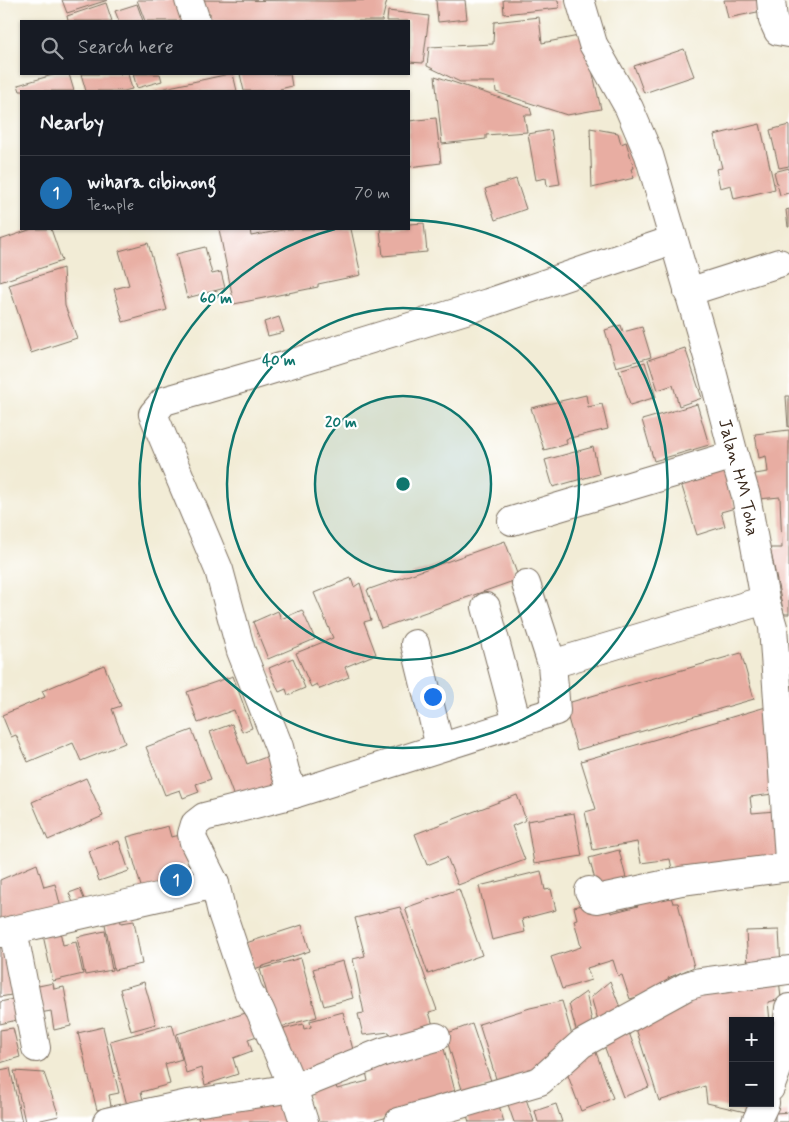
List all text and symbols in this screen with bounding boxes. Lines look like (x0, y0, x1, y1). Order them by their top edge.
search box (20, 20, 410, 75)
icon: search (38, 34, 66, 62)
text: Search here (78, 35, 174, 60)
text: Nearby (40, 109, 104, 137)
text: wihara cibinong (87, 170, 216, 195)
text: 1 (52, 183, 60, 204)
text: 70 m (354, 183, 390, 204)
text: Temple (87, 195, 134, 216)
text: 60 m (200, 289, 232, 309)
text: 40 m (262, 351, 296, 371)
text: 20 m (325, 413, 357, 433)
street label: Jalan HM Toha (712, 416, 764, 538)
centre of rings (394, 475, 412, 493)
your location (420, 684, 446, 710)
pin: 1 (160, 861, 192, 899)
map controls (729, 1017, 774, 1107)
button: + (729, 1017, 774, 1062)
button: − (729, 1062, 774, 1107)

